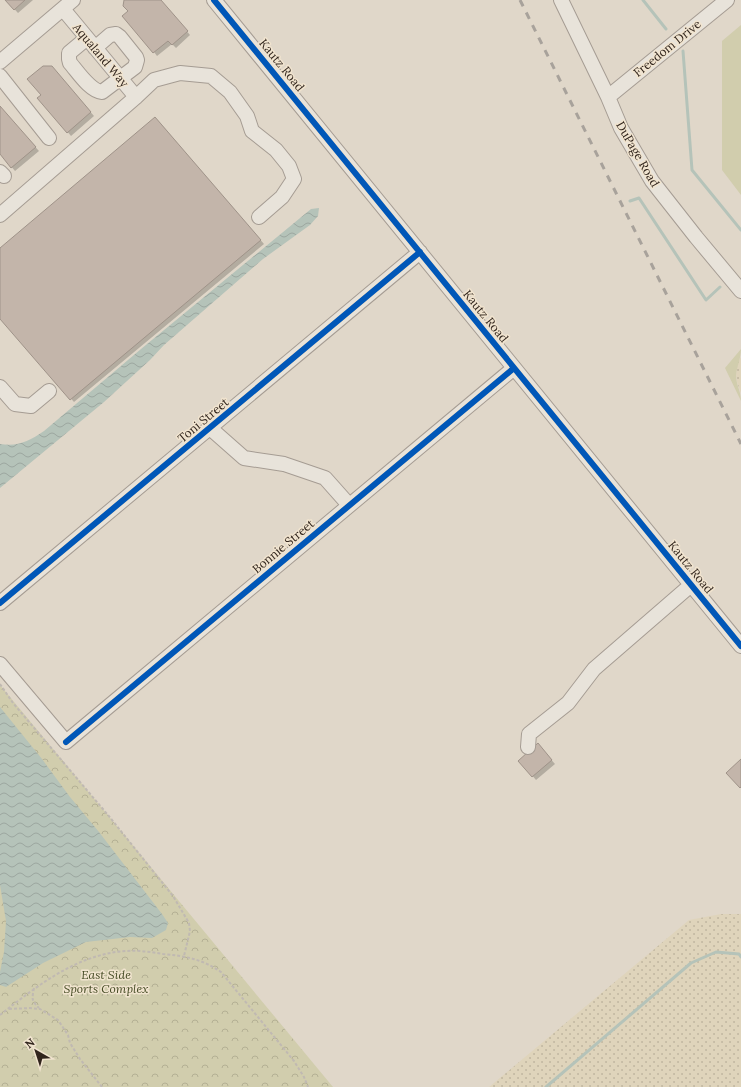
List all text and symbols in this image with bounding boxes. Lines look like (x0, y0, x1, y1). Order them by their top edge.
street label: Freedom Drive (630, 16, 704, 80)
street label: Aqualand Way (69, 19, 132, 90)
street label: Kautz Road (256, 36, 308, 94)
street label: DuPage Road (613, 118, 663, 190)
street label: Kautz Road (460, 287, 512, 345)
street label: Toni Street (174, 394, 232, 446)
street label: Bonnie Street (249, 516, 317, 576)
street label: Kautz Road (665, 538, 717, 596)
park label: East Side Sports Complex (63, 967, 149, 996)
north arrow (16, 1031, 56, 1071)
text: N (22, 1035, 38, 1051)

